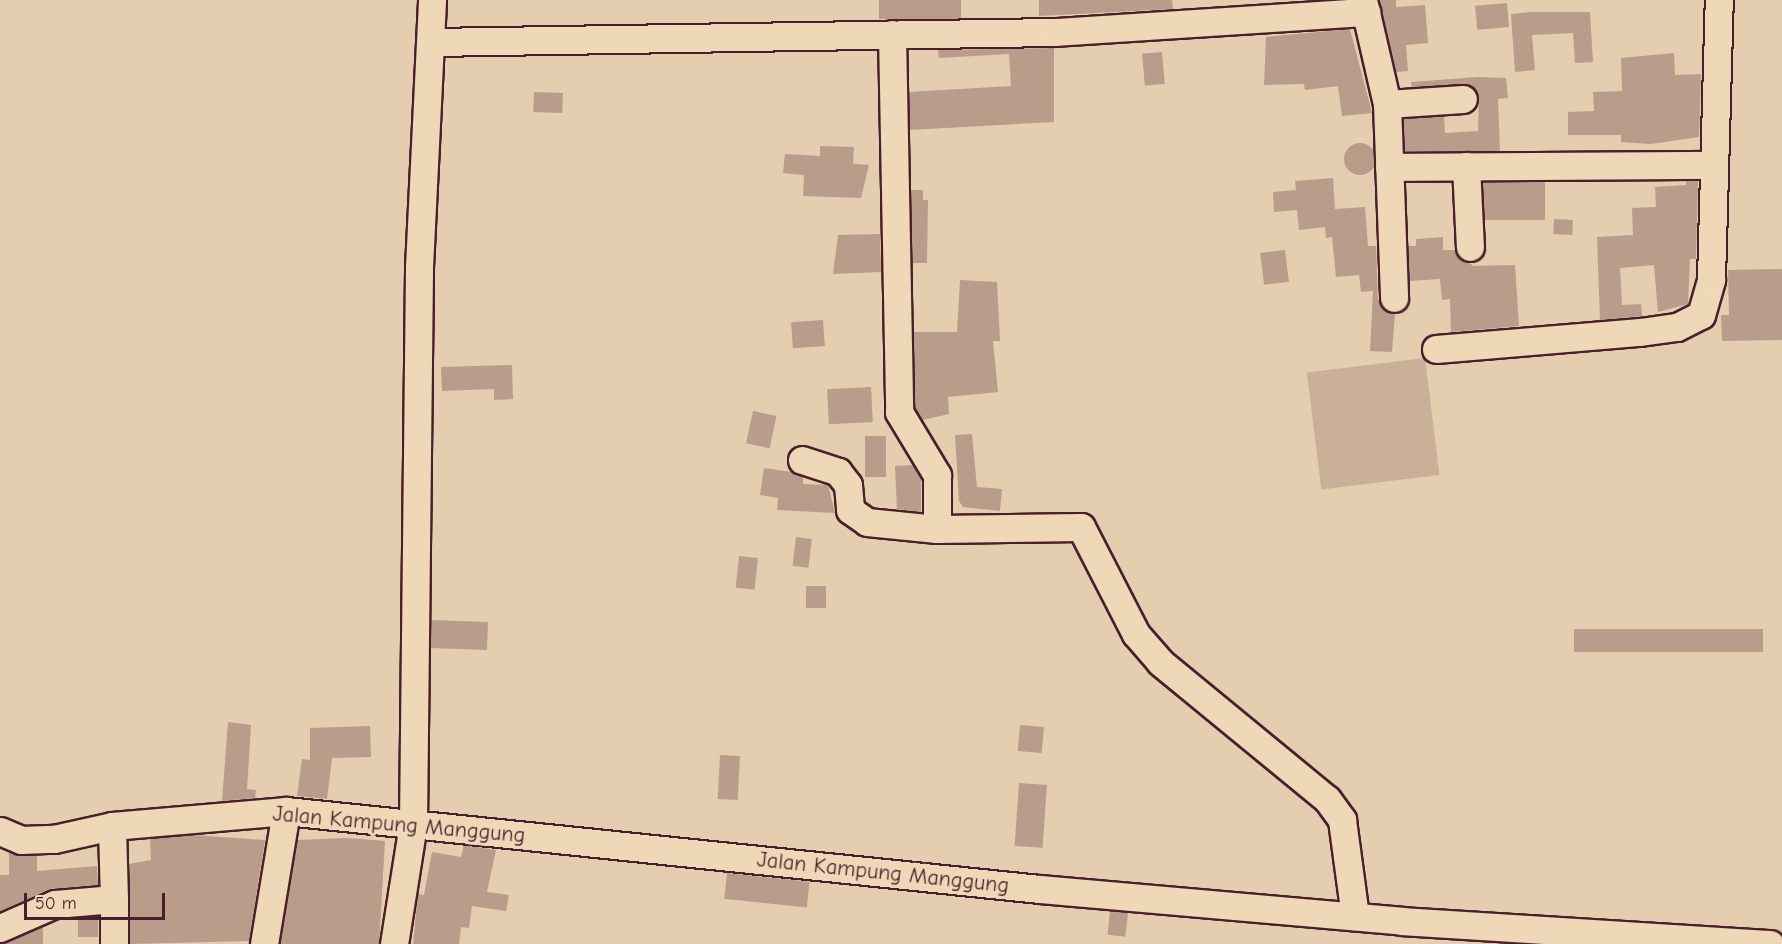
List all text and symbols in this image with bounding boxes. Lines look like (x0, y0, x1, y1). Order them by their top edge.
street label: Jalan Kampung Manggung (272, 801, 526, 849)
street label: Jalan Kampung Manggung (756, 847, 1010, 899)
scale bar (27, 881, 168, 919)
text: 50 m (35, 893, 77, 914)

